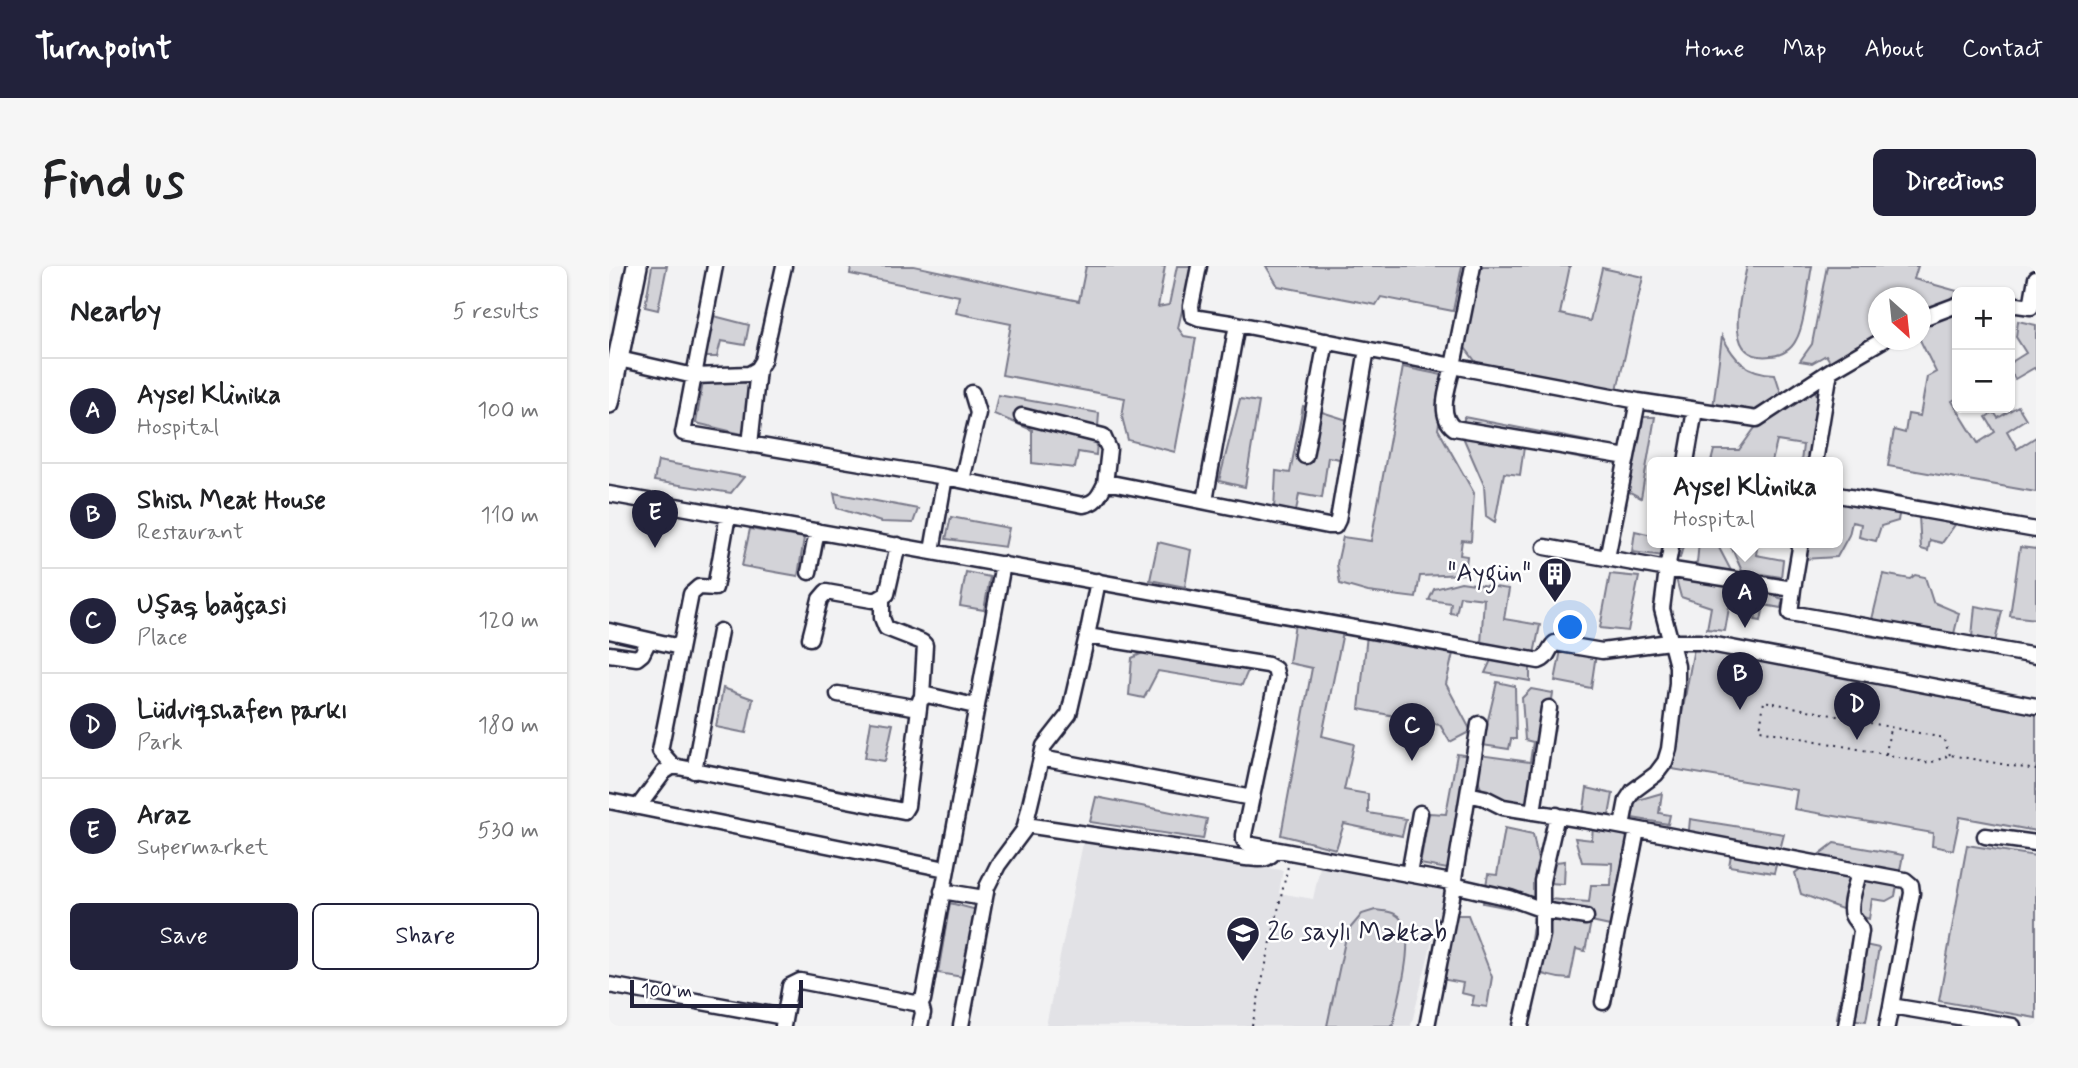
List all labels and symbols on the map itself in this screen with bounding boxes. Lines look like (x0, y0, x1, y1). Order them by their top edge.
north arrow (1868, 287, 1931, 350)
pin: E (632, 490, 678, 548)
building icon: "Aygün" (1536, 555, 1574, 604)
place label: "Aygün" (1448, 557, 1531, 594)
pin: A (1722, 570, 1768, 628)
your location (1553, 610, 1587, 644)
pin: B (1717, 652, 1763, 710)
pin: D (1834, 682, 1880, 740)
pin: C (1389, 703, 1435, 761)
school or university icon: 26 saylı Məktəb (1224, 914, 1262, 963)
place label: 26 saylı Məktəb (1267, 916, 1447, 950)
scale bar (630, 977, 803, 1009)

